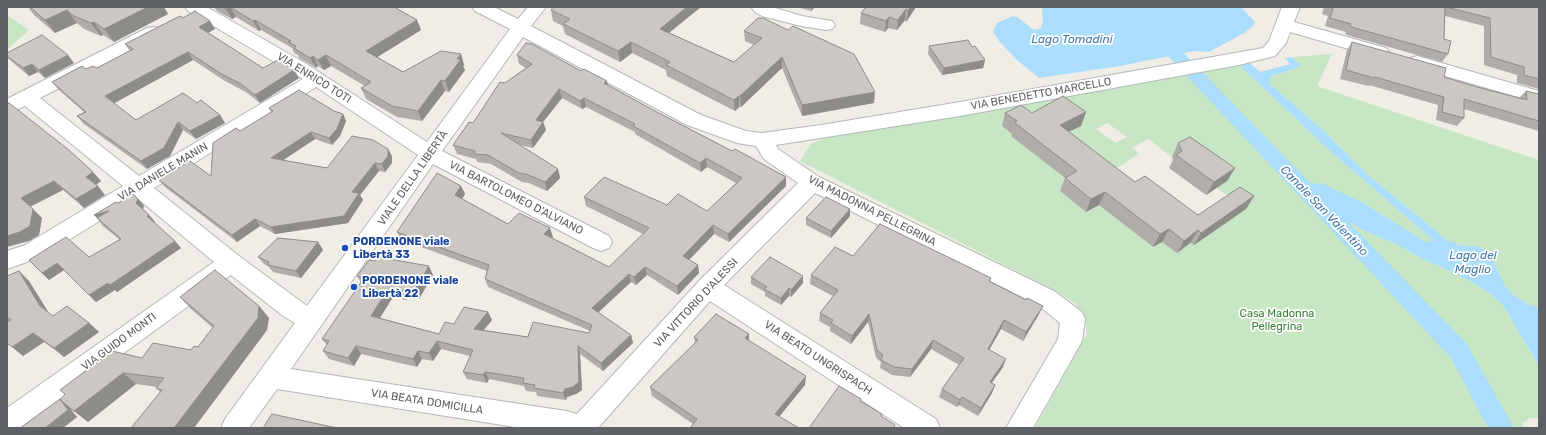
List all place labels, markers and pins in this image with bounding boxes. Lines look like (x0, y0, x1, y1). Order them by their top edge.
place label: PORDENONE viale Libertà 33 (353, 235, 450, 261)
marker: PORDENONE viale Libertà 33 (340, 243, 350, 253)
place label: PORDENONE viale Libertà 22 (362, 274, 459, 300)
marker: PORDENONE viale Libertà 22 (349, 282, 359, 292)

